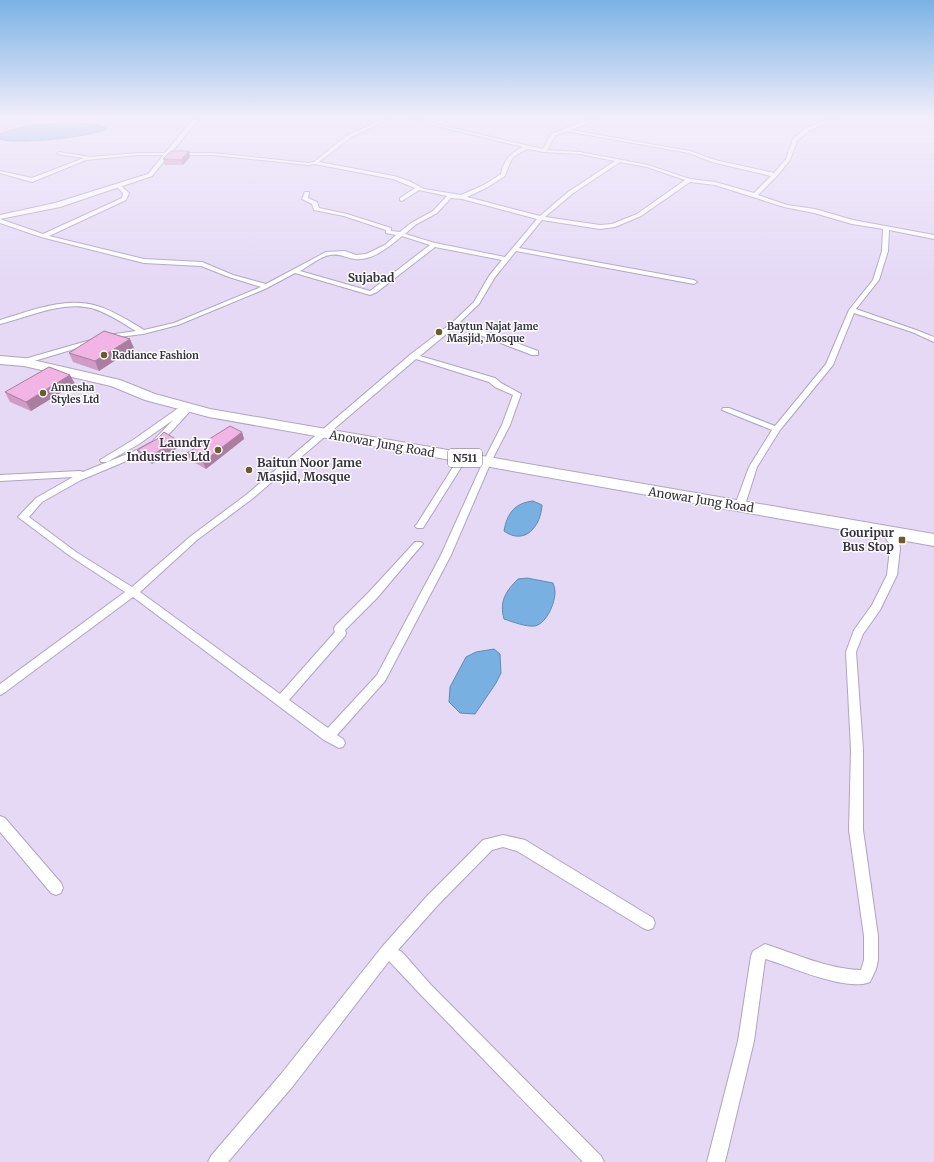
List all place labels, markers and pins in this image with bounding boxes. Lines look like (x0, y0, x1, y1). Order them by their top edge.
place label: Baytun Najat Jame Masjid, Mosque (447, 320, 539, 345)
marker: Baytun Najat Jame Masjid, Mosque (434, 327, 444, 337)
place label: Radiance Fashion (112, 349, 199, 362)
marker: Radiance Fashion (99, 350, 109, 360)
place label: Annesha Styles Ltd (50, 381, 99, 406)
marker: Annesha Styles Ltd (38, 388, 48, 398)
place label: Laundry Industries Ltd (127, 435, 211, 464)
marker: Laundry Industries Ltd (213, 445, 223, 455)
place label: Baitun Noor Jame Masjid, Mosque (257, 455, 362, 484)
marker: Baitun Noor Jame Masjid, Mosque (244, 465, 254, 475)
place label: Gouripur Bus Stop (840, 525, 894, 554)
marker: Gouripur Bus Stop (897, 535, 907, 545)

